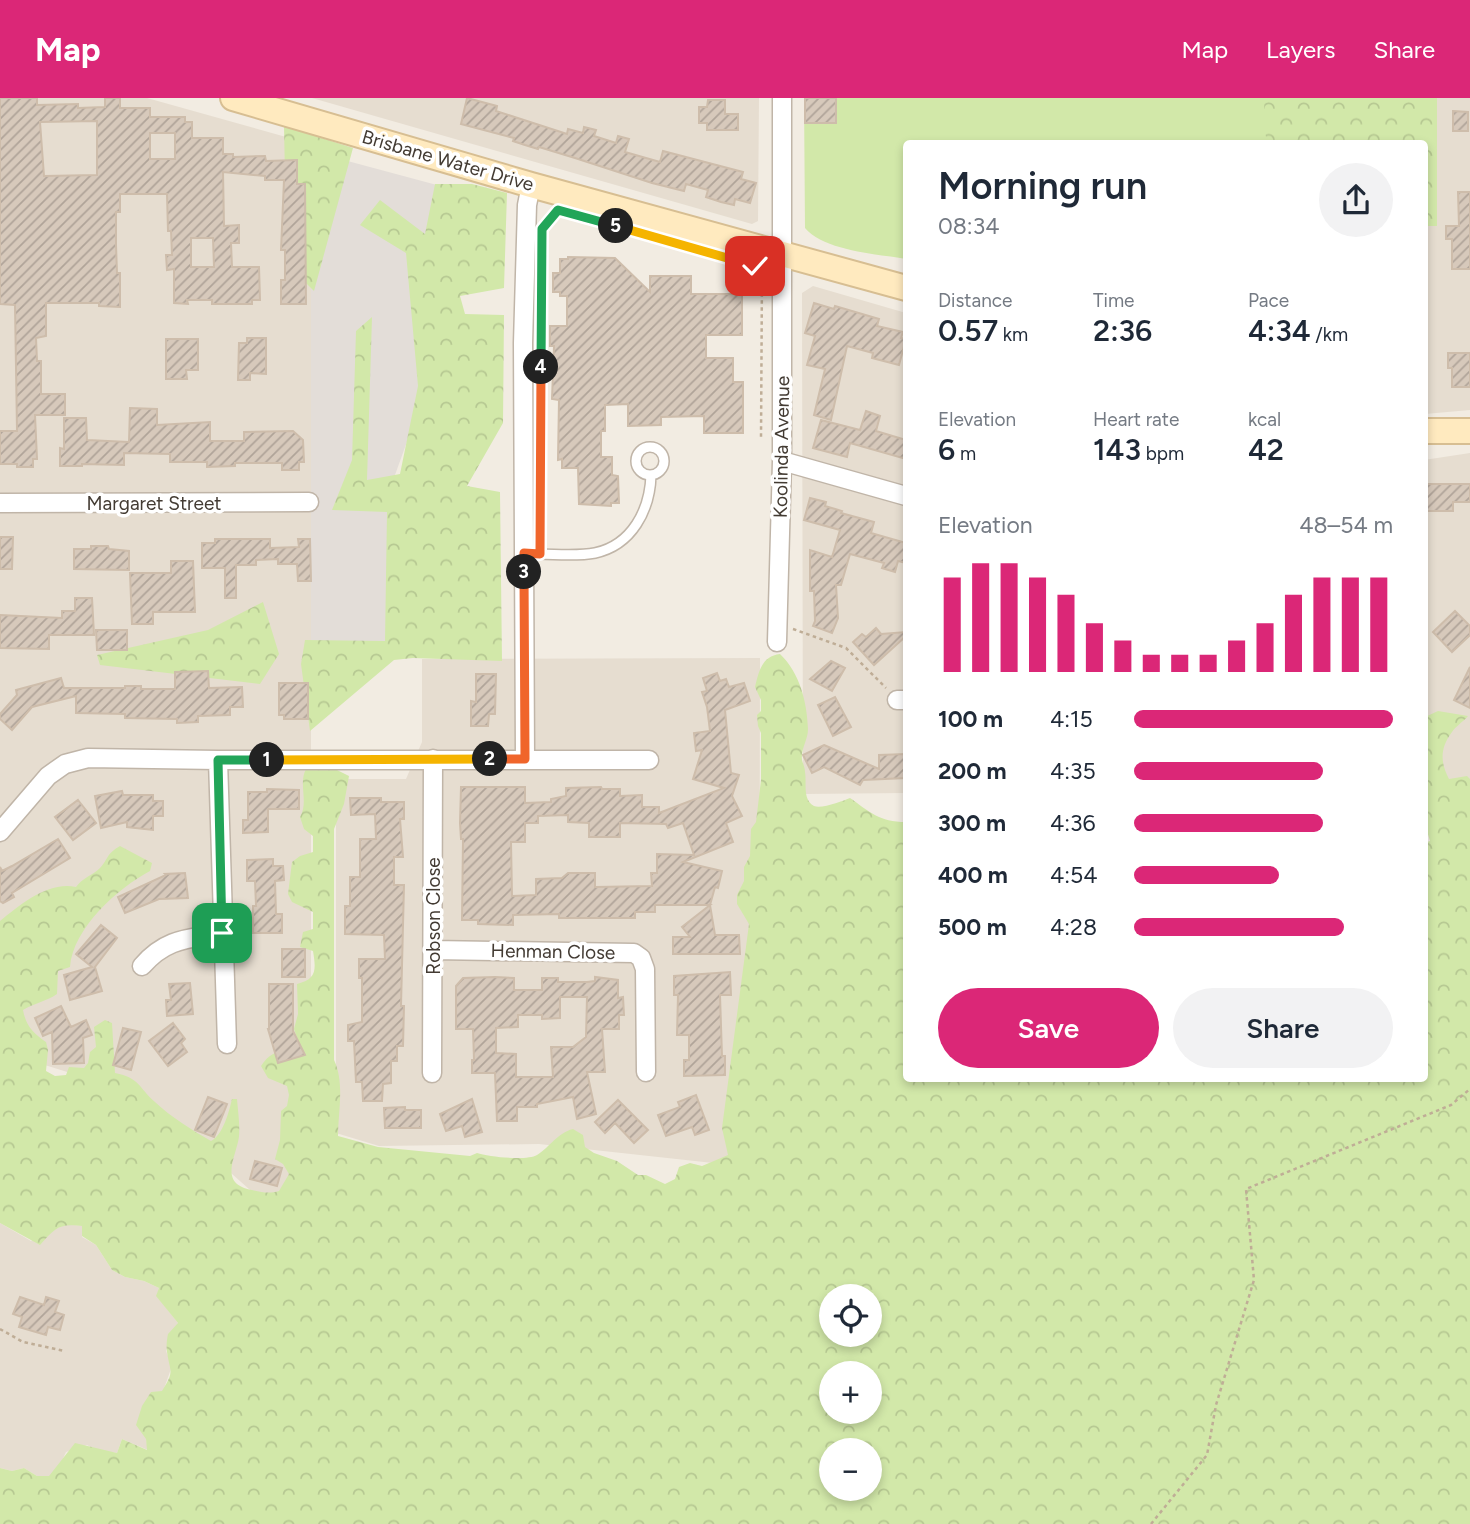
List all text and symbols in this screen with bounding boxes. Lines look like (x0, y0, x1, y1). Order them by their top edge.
text: Map (35, 30, 101, 69)
text: Map (1181, 35, 1228, 64)
text: Layers (1266, 35, 1335, 64)
text: Share (1373, 35, 1435, 64)
street label: Brisbane Water Drive (359, 125, 536, 196)
text: Morning run (938, 163, 1147, 209)
button: share (1319, 163, 1393, 237)
pin: 5 (598, 208, 634, 244)
text: 08:34 (938, 212, 999, 240)
text: 5 (610, 214, 621, 237)
pin (725, 236, 785, 296)
icon: check (736, 247, 774, 285)
text: Distance (938, 289, 1012, 312)
text: Time (1093, 289, 1134, 312)
text: Pace (1248, 289, 1289, 312)
text: 0.57 (938, 312, 998, 349)
text: 2:36 (1093, 312, 1152, 349)
text: 4:34 (1248, 312, 1311, 349)
text: km (998, 323, 1028, 346)
text: /km (1311, 323, 1348, 346)
pin: 4 (524, 350, 558, 384)
text: 4 (534, 355, 547, 378)
street label: Koolinda Avenue (769, 376, 794, 518)
text: Elevation (938, 408, 1016, 431)
text: Heart rate (1093, 408, 1179, 431)
text: kcal (1248, 408, 1281, 431)
text: 6 (938, 431, 955, 468)
text: 143 (1093, 431, 1141, 468)
text: 42 (1248, 431, 1284, 468)
text: m (955, 442, 976, 465)
text: bpm (1141, 442, 1184, 465)
street label: Margaret Street (87, 492, 221, 515)
text: Elevation (938, 511, 1033, 539)
text: 48–54 m (1299, 511, 1393, 539)
pin: 3 (506, 554, 542, 589)
text: 3 (518, 560, 529, 583)
text: 100 m (938, 705, 1003, 733)
text: 4:15 (1050, 705, 1093, 733)
pin: 1 (250, 742, 284, 778)
pin: 2 (472, 742, 508, 776)
text: 2 (484, 747, 495, 770)
text: 1 (262, 748, 271, 771)
text: 200 m (938, 757, 1007, 785)
text: 4:35 (1050, 757, 1096, 785)
text: 300 m (938, 809, 1006, 837)
text: 4:36 (1050, 809, 1096, 837)
street label: Robson Close (422, 857, 445, 975)
text: 400 m (938, 861, 1008, 889)
text: 4:54 (1050, 861, 1098, 889)
pin (192, 903, 252, 963)
text: 500 m (938, 913, 1007, 941)
text: 4:28 (1050, 913, 1097, 941)
icon: arrive (203, 914, 241, 952)
street label: Henman Close (491, 939, 615, 964)
button: Save (938, 988, 1159, 1068)
button: Share (1173, 988, 1393, 1068)
map controls (819, 1284, 882, 1501)
button: locate (819, 1284, 882, 1347)
button: + (819, 1361, 882, 1424)
button: − (819, 1438, 882, 1501)

